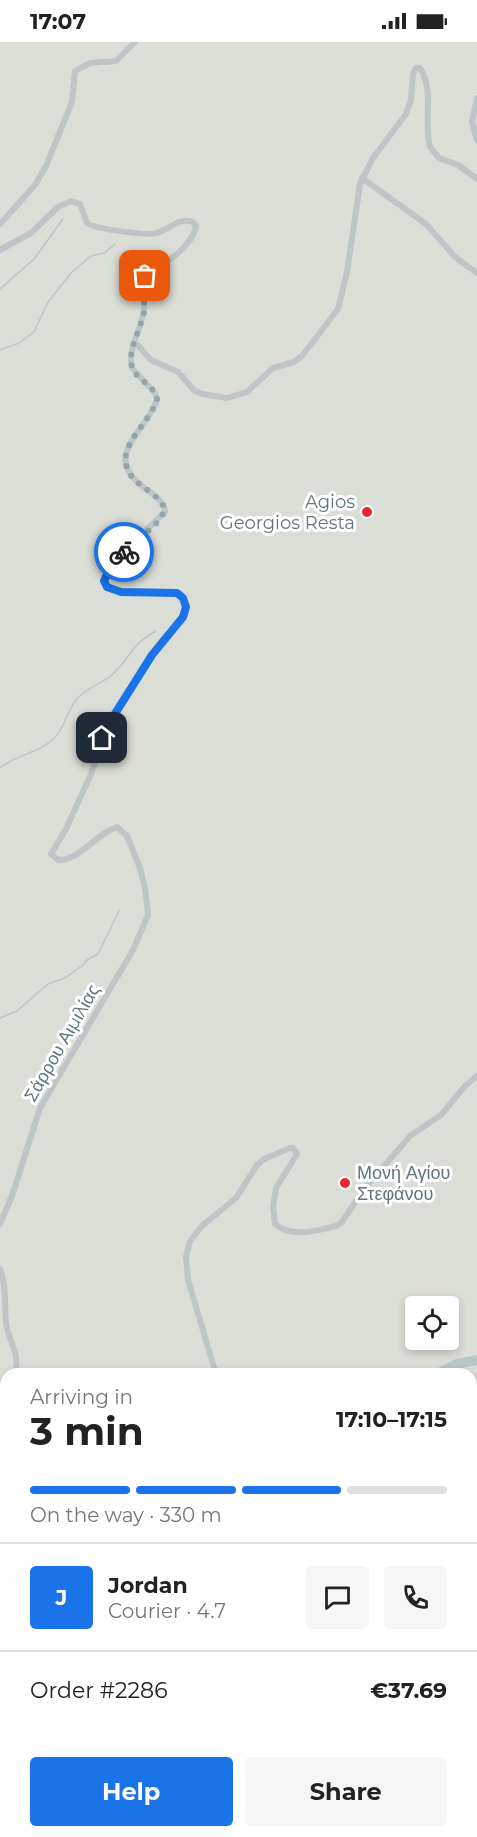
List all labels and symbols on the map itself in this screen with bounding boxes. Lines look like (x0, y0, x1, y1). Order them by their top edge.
pin (119, 250, 170, 301)
place label: Agios Georgios Resta (220, 491, 355, 534)
marker: Agios Georgios Resta (360, 505, 374, 519)
courier (94, 522, 154, 582)
pin (76, 712, 127, 763)
street label: Σάρρου Αιμιλίας (20, 980, 105, 1106)
place label: Μονή Αγίου Στεφάνου (357, 1162, 450, 1205)
marker: Μονή Αγίου Στεφάνου (338, 1176, 352, 1190)

